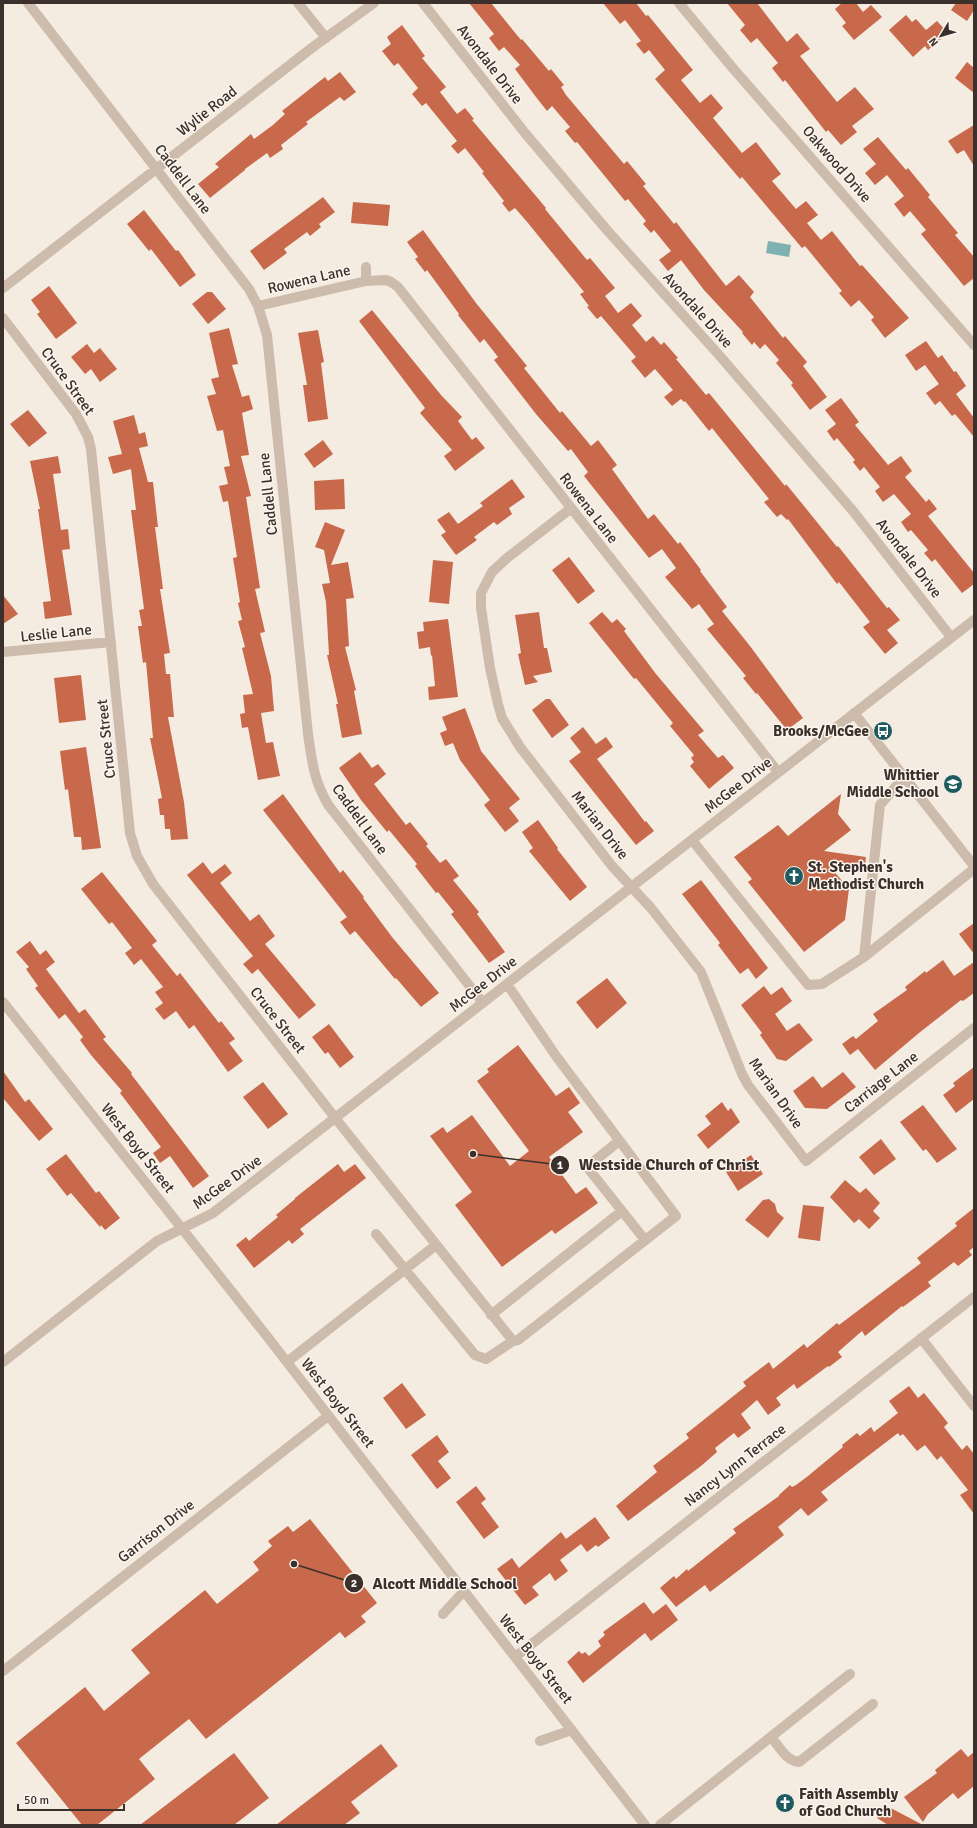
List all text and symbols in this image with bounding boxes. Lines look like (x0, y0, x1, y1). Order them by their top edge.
north arrow (921, 16, 961, 56)
street label: Avondale Drive (453, 21, 527, 107)
text: N (926, 35, 941, 49)
street label: Wylie Road (173, 82, 241, 140)
street label: Oakwood Drive (799, 122, 875, 206)
street label: Caddell Lane (151, 141, 215, 217)
street label: Rowena Lane (266, 261, 352, 297)
street label: Avondale Drive (659, 268, 737, 352)
street label: Cruce Street (37, 343, 99, 419)
street label: Caddell Lane (255, 452, 281, 536)
street label: Rowena Lane (556, 469, 622, 547)
street label: Avondale Drive (872, 515, 946, 601)
street label: Leslie Lane (19, 620, 93, 646)
street label: Cruce Street (93, 698, 119, 780)
bus stop icon: Brooks/McGee (872, 720, 894, 742)
place label: Brooks/McGee (773, 722, 869, 740)
street label: McGee Drive (701, 753, 775, 817)
place label: Whittier Middle School (847, 766, 939, 801)
school or university icon: Whittier Middle School (942, 773, 964, 795)
street label: Caddell Lane (328, 780, 392, 858)
street label: Marian Drive (568, 787, 632, 863)
place label: St. Stephen's Methodist Church (808, 858, 924, 893)
church icon: St. Stephen's Methodist Church (783, 865, 805, 887)
street label: McGee Drive (446, 952, 520, 1016)
street label: Cruce Street (246, 983, 310, 1057)
street label: Carriage Lane (840, 1047, 922, 1117)
street label: Marian Drive (745, 1054, 807, 1132)
street label: West Boyd Street (97, 1100, 179, 1196)
street label: McGee Drive (189, 1151, 265, 1213)
callout: Westside Church of Christ (550, 1151, 767, 1179)
text: Westside Church of Christ (579, 1155, 759, 1175)
text: 1 (557, 1158, 564, 1173)
street label: West Boyd Street (297, 1355, 379, 1451)
street label: Nancy Lynn Terrace (681, 1420, 789, 1510)
street label: Garrison Drive (114, 1496, 198, 1566)
callout: Alcott Middle School (344, 1569, 525, 1597)
text: Alcott Middle School (373, 1574, 517, 1594)
text: 2 (351, 1576, 357, 1591)
street label: West Boyd Street (495, 1611, 577, 1707)
place label: Faith Assembly of God Church (799, 1785, 899, 1820)
scale bar (18, 1786, 124, 1812)
church icon: Faith Assembly of God Church (774, 1792, 796, 1814)
text: 50 m (24, 1793, 49, 1808)

